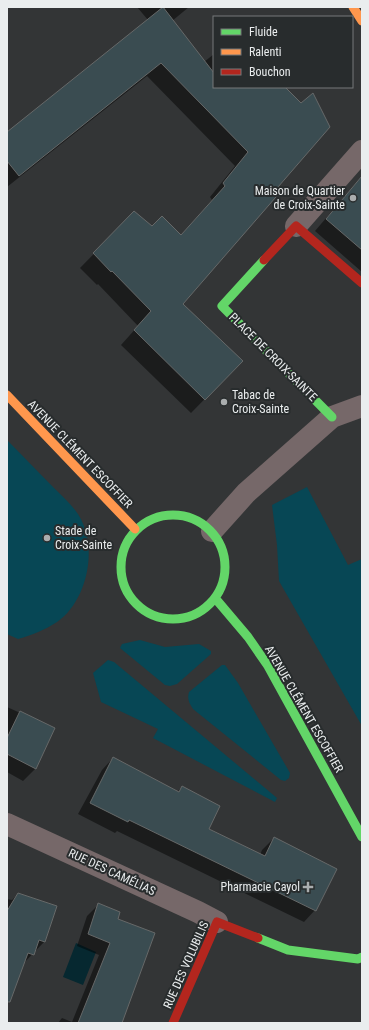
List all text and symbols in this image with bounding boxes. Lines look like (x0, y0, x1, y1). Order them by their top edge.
legend (213, 16, 353, 88)
text: Fluide (249, 25, 278, 39)
text: Ralenti (249, 45, 282, 59)
text: Bouchon (249, 65, 291, 79)
place label: Maison de Quartier de Croix-Sainte (255, 184, 345, 212)
marker: Maison de Quartier de Croix-Sainte (348, 193, 358, 203)
street label: PLACE DE CROIX-SAINTE (226, 310, 320, 404)
place label: Tabac de Croix-Sainte (232, 388, 289, 416)
street label: AVENUE CLÉMENT ESCOFFIER (25, 396, 136, 511)
marker: Tabac de Croix-Sainte (219, 397, 229, 407)
place label: Stade de Croix-Sainte (55, 524, 112, 552)
marker: Stade de Croix-Sainte (42, 533, 52, 543)
street label: AVENUE CLÉMENT ESCOFFIER (262, 642, 347, 776)
street label: RUE DES CAMÉLIAS (66, 845, 158, 898)
place label: Pharmacie Cayol (221, 880, 300, 894)
marker: Pharmacie Cayol (303, 882, 313, 892)
street label: RUE DES VOLUBILIS (160, 919, 212, 1011)

